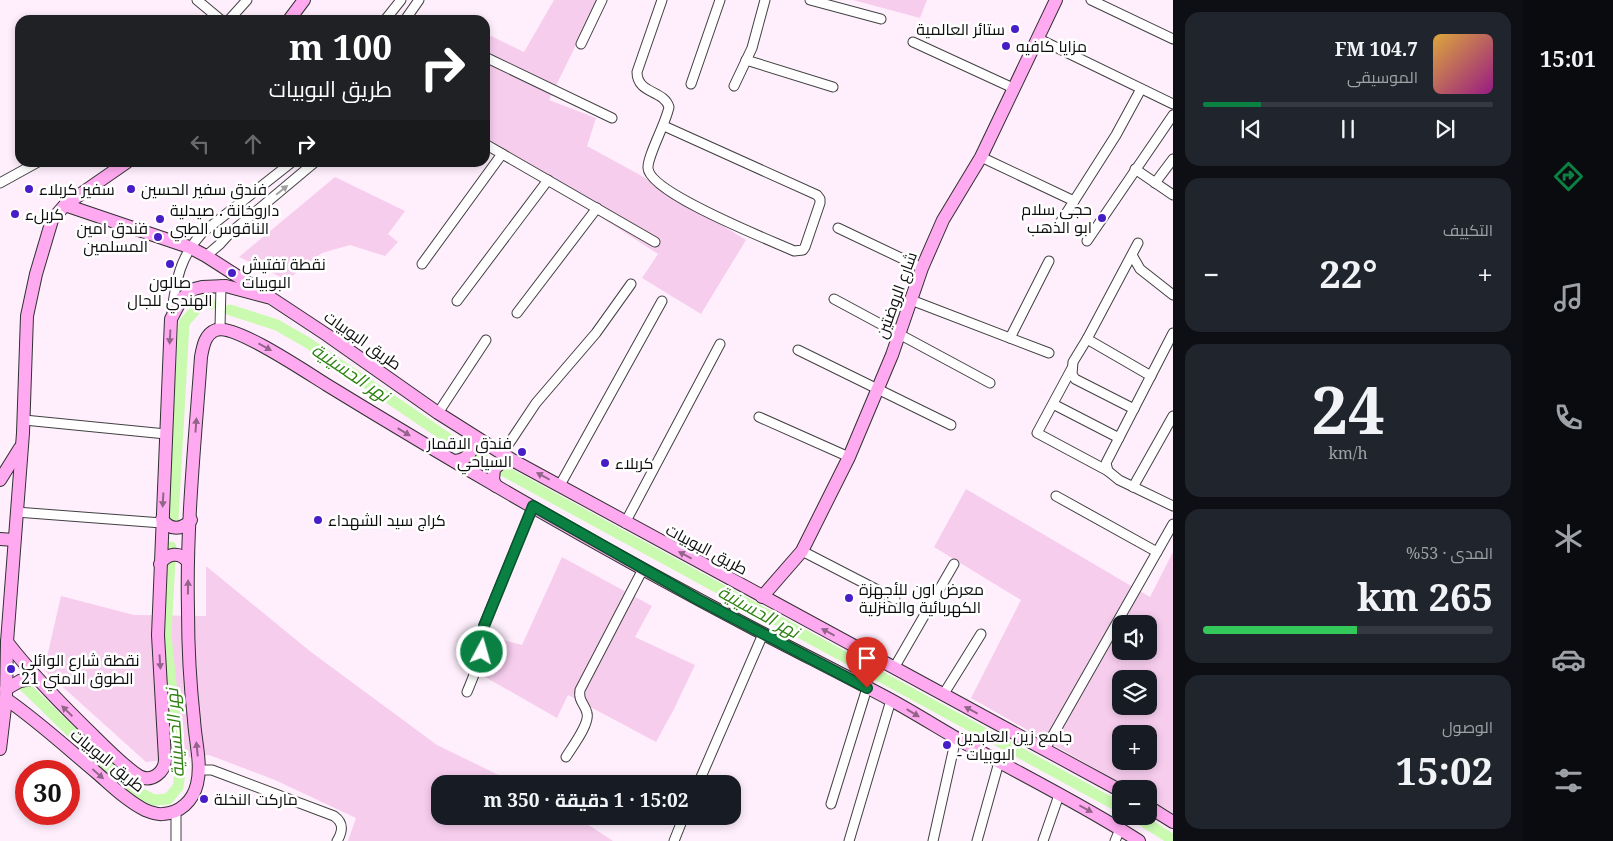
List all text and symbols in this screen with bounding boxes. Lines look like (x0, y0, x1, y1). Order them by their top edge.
place label: ستائر العالمية (916, 18, 1005, 40)
text: 100 m (289, 23, 392, 70)
marker: ستائر العالمية (1009, 23, 1021, 35)
icon: right (410, 35, 475, 100)
place label: مزايا كافيه (1016, 35, 1087, 57)
text: 104.7 FM (1335, 36, 1418, 62)
marker: مزايا كافيه (1000, 40, 1012, 52)
text: 15:01 (1540, 43, 1596, 73)
text: الموسيقى (1347, 66, 1418, 88)
text: طريق البوبيات (269, 73, 392, 103)
icon: previous (1237, 115, 1265, 143)
icon: pause (1334, 115, 1362, 143)
icon: next (1431, 115, 1459, 143)
icon: left (186, 130, 214, 158)
icon: ahead (239, 130, 267, 158)
icon: right (292, 130, 320, 158)
icon: directions (1551, 159, 1586, 194)
place label: سفير كربلاء (39, 178, 115, 200)
place label: فندق سفير الحسين (141, 178, 267, 200)
marker: سفير كربلاء (23, 183, 35, 195)
marker: فندق سفير الحسين (125, 183, 137, 195)
one-way arrow (276, 184, 289, 195)
place label: حجي سلام ابو الذهب (1021, 198, 1092, 238)
place label: داروخانة . صيدلية الناقوس الطبي (170, 199, 279, 242)
place label: كربلء (25, 203, 64, 225)
marker: كربلء (9, 208, 21, 220)
marker: حجي سلام ابو الذهب (1096, 212, 1108, 224)
marker: داروخانة . صيدلية الناقوس الطبي (154, 213, 166, 225)
place label: فندق امين المسلمين (77, 217, 148, 257)
text: التكييف (1443, 219, 1493, 241)
marker: فندق امين المسلمين (152, 231, 164, 243)
text: 22° (1319, 247, 1377, 299)
street label: شارع الروضتين (870, 248, 923, 342)
place label: نقطة تفتيش البوبيات (242, 253, 326, 293)
text: − (1203, 255, 1219, 293)
text: + (1477, 255, 1493, 293)
marker: صالون الهندي للجال (164, 258, 176, 270)
marker: نقطة تفتيش البوبيات (226, 267, 238, 279)
place label: صالون الهندي للجال (127, 271, 213, 314)
icon: music (1551, 280, 1586, 315)
street label: طريق البوبيات (320, 305, 406, 375)
one-way arrow (166, 330, 174, 346)
water label: نهر الحسينية (307, 337, 396, 408)
one-way arrow (258, 343, 271, 352)
text: 24 (1311, 365, 1385, 453)
icon: phone (1551, 400, 1586, 435)
one-way arrow (193, 417, 201, 433)
one-way arrow (397, 427, 410, 436)
place label: فندق الاقمار السياحي (426, 432, 512, 475)
text: km/h (1328, 442, 1368, 464)
marker: فندق الاقمار السياحي (516, 446, 528, 458)
place label: كربلاء (615, 452, 654, 474)
marker: كربلاء (599, 457, 611, 469)
one-way arrow (536, 472, 549, 481)
one-way arrow (158, 492, 166, 508)
place label: كراج سيد الشهداء (328, 509, 446, 532)
marker: كراج سيد الشهداء (312, 514, 324, 526)
street label: طريق البوبيات (662, 518, 752, 580)
icon: climate (1551, 521, 1586, 556)
text: المدى · 53% (1406, 542, 1493, 564)
one-way arrow (677, 551, 692, 559)
text: 265 km (1357, 570, 1493, 622)
place label: معرض اون للأجهزة الكهربائية والمنزلية (859, 578, 984, 618)
one-way arrow (184, 579, 192, 595)
water label: نهر الحسينية (714, 579, 806, 644)
marker: معرض اون للأجهزة الكهربائية والمنزلية (843, 592, 855, 604)
map controls (1112, 615, 1157, 825)
button: sound (1112, 615, 1157, 660)
position arrow (455, 625, 507, 677)
one-way arrow (820, 628, 835, 636)
pin (846, 637, 888, 688)
icon: car (1551, 642, 1586, 677)
icon: arrive (853, 644, 881, 672)
place label: نقطة شارع الوائلي الطوق الامني 21 (21, 649, 139, 692)
one-way arrow (156, 654, 164, 670)
marker: نقطة شارع الوائلي الطوق الامني 21 (5, 663, 17, 675)
button: layers (1112, 670, 1157, 715)
water label: نهر الحسينية (159, 685, 189, 778)
one-way arrow (62, 705, 74, 717)
one-way arrow (964, 705, 977, 714)
one-way arrow (907, 709, 920, 718)
text: الوصول (1442, 716, 1493, 738)
street label: طريق البوبيات (66, 723, 150, 797)
place label: جامع زين العابدين - البوبيات (957, 725, 1072, 765)
button: + (1112, 725, 1157, 770)
marker: جامع زين العابدين - البوبيات (941, 739, 953, 751)
one-way arrow (192, 741, 200, 757)
text: 15:02 (1396, 744, 1493, 796)
speed limit sign: 30 (15, 760, 80, 825)
icon: filters (1551, 763, 1586, 798)
one-way arrow (91, 768, 103, 780)
button: − (1112, 780, 1157, 825)
text: 15:02 · 1 دقيقة · 350 m (484, 787, 688, 813)
place label: ماركت النخلة (214, 788, 298, 810)
marker: ماركت النخلة (198, 793, 210, 805)
one-way arrow (1079, 805, 1093, 813)

